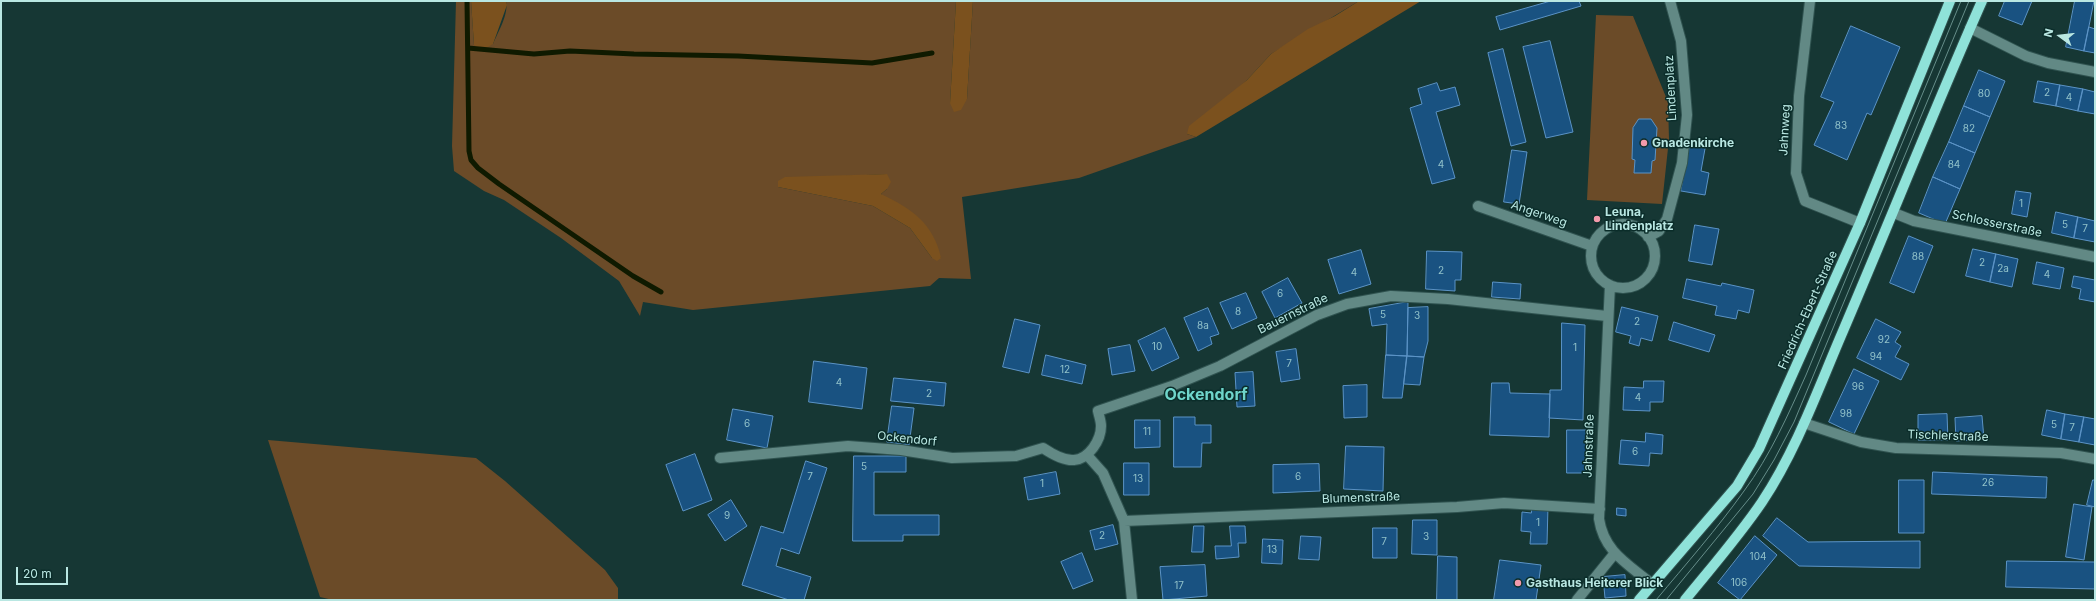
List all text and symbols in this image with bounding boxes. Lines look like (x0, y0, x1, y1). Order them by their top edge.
north arrow (2040, 16, 2080, 56)
text: N (2041, 27, 2056, 39)
street label: Lindenplatz (1662, 55, 1680, 121)
house number: 2 (2044, 87, 2050, 99)
house number: 80 (1978, 88, 1990, 100)
house number: 4 (2066, 92, 2072, 104)
street label: Jahnweg (1776, 104, 1794, 156)
house number: 83 (1835, 120, 1847, 132)
house number: 82 (1963, 123, 1975, 135)
place label: Gnadenkirche (1652, 136, 1734, 150)
marker: Gnadenkirche (1639, 138, 1649, 148)
house number: 4 (1438, 159, 1444, 171)
house number: 84 (1948, 159, 1960, 171)
street label: Angerweg (1509, 198, 1569, 230)
house number: 1 (2019, 198, 2023, 210)
place label: Leuna, Lindenplatz (1605, 205, 1674, 233)
street label: Schlosserstraße (1951, 207, 2043, 241)
marker: Leuna, Lindenplatz (1592, 214, 1602, 224)
house number: 5 (2062, 219, 2068, 231)
house number: 7 (2082, 223, 2088, 235)
street label: Friedrich-Ebert-Straße (1775, 248, 1841, 372)
house number: 88 (1912, 251, 1924, 263)
house number: 2 (1979, 257, 1985, 269)
house number: 2a (1997, 263, 2009, 275)
house number: 2 (1438, 265, 1444, 277)
house number: 4 (1351, 267, 1357, 279)
house number: 4 (2044, 269, 2050, 281)
house number: 6 (1277, 288, 1283, 300)
street label: Bauernstraße (1256, 291, 1330, 337)
house number: 8 (1235, 306, 1241, 318)
house number: 5 (1380, 309, 1386, 321)
house number: 3 (1414, 310, 1420, 322)
house number: 2 (1634, 316, 1640, 328)
house number: 8a (1197, 320, 1209, 332)
house number: 92 (1878, 334, 1890, 346)
house number: 10 (1152, 341, 1162, 353)
house number: 1 (1573, 342, 1577, 354)
house number: 94 (1870, 351, 1882, 363)
house number: 7 (1286, 358, 1292, 370)
house number: 12 (1060, 364, 1070, 376)
house number: 4 (836, 377, 842, 389)
house number: 96 (1852, 381, 1864, 393)
district label: Ockendorf (1164, 385, 1248, 405)
house number: 2 (926, 388, 932, 400)
house number: 4 (1635, 392, 1641, 404)
house number: 98 (1840, 408, 1852, 420)
street label: Jahnstraße (1581, 414, 1597, 478)
house number: 6 (744, 418, 750, 430)
house number: 5 (2051, 419, 2057, 431)
house number: 7 (2069, 422, 2075, 434)
house number: 11 (1143, 426, 1151, 438)
street label: Tischlerstraße (1907, 427, 1989, 445)
street label: Ockendorf (876, 429, 938, 449)
house number: 6 (1632, 446, 1638, 458)
house number: 5 (861, 461, 867, 473)
house number: 7 (807, 471, 813, 483)
house number: 6 (1295, 471, 1301, 483)
house number: 13 (1133, 473, 1143, 485)
house number: 26 (1982, 477, 1994, 489)
house number: 1 (1040, 478, 1044, 490)
street label: Blumenstraße (1322, 489, 1400, 507)
house number: 9 (724, 510, 730, 522)
house number: 1 (1536, 517, 1540, 529)
house number: 2 (1099, 530, 1105, 542)
house number: 3 (1423, 531, 1429, 543)
house number: 7 (1381, 536, 1387, 548)
house number: 13 (1267, 544, 1277, 556)
house number: 104 (1750, 551, 1766, 563)
scale bar (18, 559, 70, 585)
text: 20 m (23, 566, 52, 581)
place label: Gasthaus Heiterer Blick (1526, 576, 1663, 590)
house number: 106 (1731, 577, 1747, 589)
marker: Gasthaus Heiterer Blick (1513, 578, 1523, 588)
house number: 17 (1174, 580, 1184, 592)

